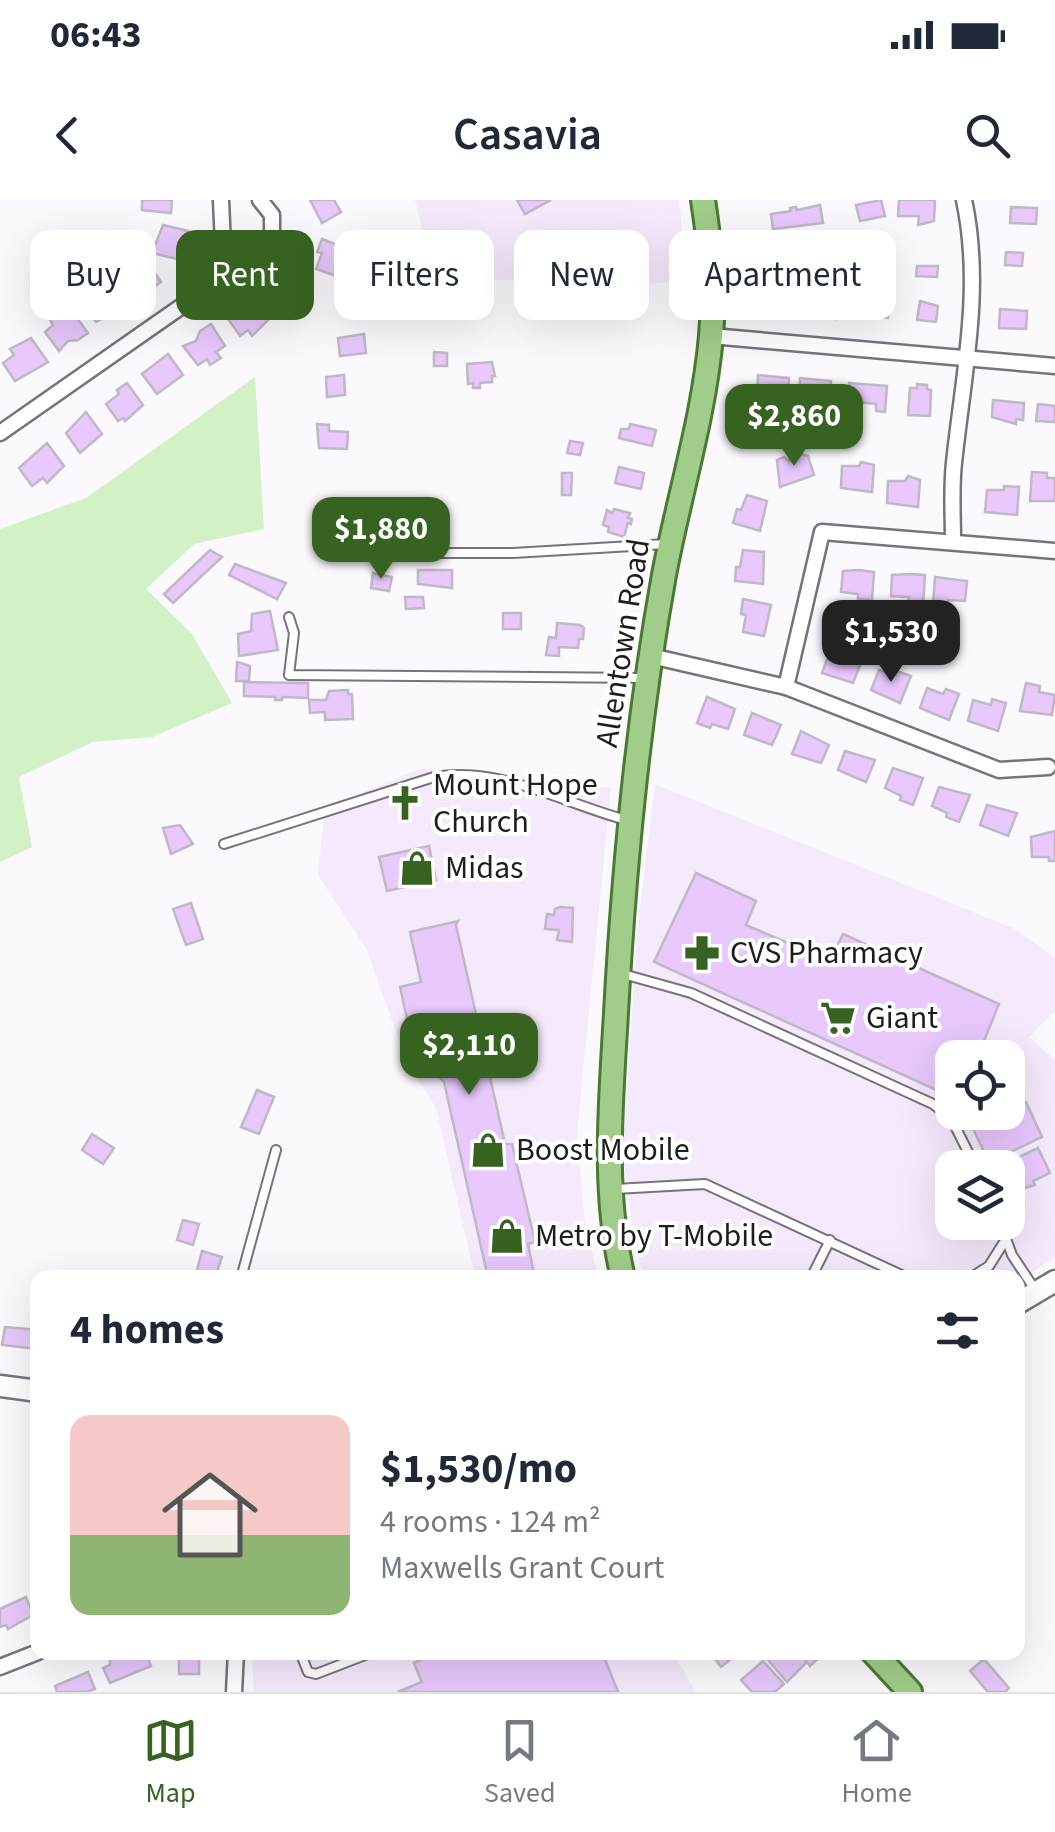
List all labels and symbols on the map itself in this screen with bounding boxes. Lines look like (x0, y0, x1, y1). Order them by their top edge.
pin: $2,860 (713, 384, 875, 469)
pin: $1,880 (300, 497, 462, 582)
street label: Allentown Road (584, 536, 662, 750)
pin: $1,530 (810, 600, 972, 685)
place label: Mount Hope Church (433, 762, 598, 845)
church icon: Mount Hope Church (386, 784, 424, 822)
place label: Midas (445, 845, 523, 891)
shop icon: Midas (398, 849, 436, 887)
place label: CVS Pharmacy (730, 930, 923, 976)
pharmacy icon: CVS Pharmacy (683, 934, 721, 972)
place label: Giant (866, 995, 938, 1041)
supermarket icon: Giant (819, 999, 857, 1037)
pin: $2,110 (388, 1013, 550, 1098)
place label: Boost Mobile (516, 1127, 690, 1173)
shop icon: Boost Mobile (469, 1131, 507, 1169)
place label: Metro by T-Mobile (535, 1213, 773, 1259)
shop icon: Metro by T-Mobile (488, 1217, 526, 1255)

